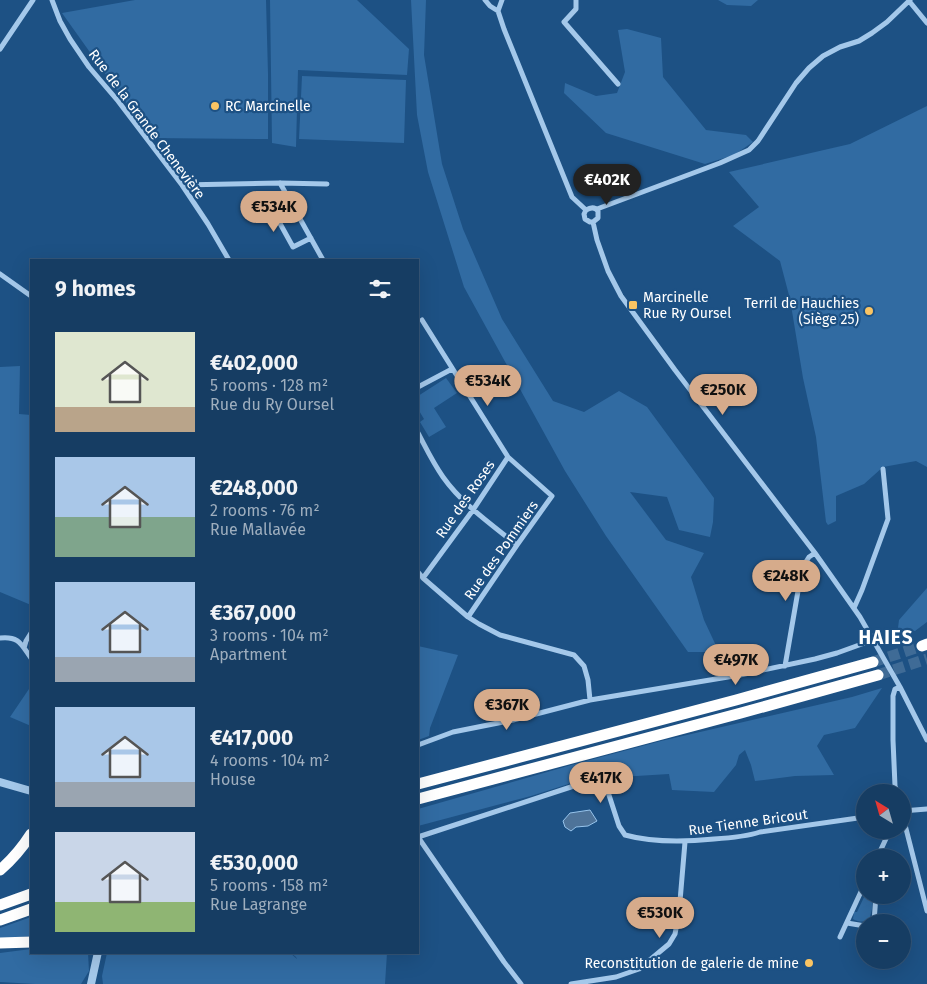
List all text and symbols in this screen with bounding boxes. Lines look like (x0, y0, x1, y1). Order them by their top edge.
street label: Rue de la Grande Chenevière (85, 46, 208, 202)
place label: RC Marcinelle (225, 98, 311, 115)
marker: RC Marcinelle (209, 100, 221, 112)
pin: €402K (572, 164, 642, 206)
text: €402K (584, 170, 630, 189)
pin: €534K (239, 190, 309, 233)
text: €534K (251, 197, 297, 216)
icon: filters (366, 275, 394, 303)
text: 9 homes (55, 276, 136, 302)
place label: Marcinelle Rue Ry Oursel (643, 289, 731, 322)
place label: Terril de Hauchies (Siège 25) (744, 295, 859, 328)
marker: Marcinelle Rue Ry Oursel (627, 299, 639, 311)
marker: Terril de Hauchies (Siège 25) (863, 305, 875, 317)
text: €402,000 (210, 350, 298, 376)
icon: home (95, 352, 155, 412)
pin: €534K (453, 364, 523, 407)
text: €534K (465, 371, 511, 390)
pin: €250K (688, 374, 758, 416)
text: 5 rooms · 128 m² (210, 376, 328, 395)
text: €250K (700, 380, 746, 399)
text: Rue du Ry Oursel (210, 395, 334, 414)
street label: Rue des Roses (432, 457, 499, 542)
text: €248,000 (210, 475, 298, 501)
icon: home (95, 477, 155, 537)
street label: Rue des Pommiers (461, 497, 542, 603)
text: 2 rooms · 76 m² (210, 501, 320, 520)
text: Rue Mallavée (210, 520, 306, 539)
pin: €248K (751, 560, 821, 602)
text: €248K (763, 566, 809, 585)
text: €367,000 (210, 600, 296, 626)
icon: home (95, 602, 155, 662)
text: 3 rooms · 104 m² (210, 626, 329, 645)
district label: HAIES (858, 626, 914, 649)
pin: €497K (701, 644, 771, 686)
text: Apartment (210, 645, 287, 664)
text: €497K (714, 650, 758, 669)
pin: €367K (472, 688, 542, 731)
text: €367K (485, 695, 529, 714)
text: €417,000 (210, 725, 293, 751)
icon: home (95, 727, 155, 787)
text: 4 rooms · 104 m² (210, 751, 329, 770)
pin: €417K (566, 762, 636, 804)
text: €417K (580, 768, 622, 787)
text: House (210, 770, 256, 789)
north arrow (856, 784, 911, 839)
map controls (856, 784, 911, 969)
street label: Rue Tienne Bricout (687, 806, 810, 839)
button: + (856, 849, 911, 904)
text: €530,000 (210, 850, 298, 876)
icon: home (95, 852, 155, 912)
text: 5 rooms · 158 m² (210, 876, 328, 895)
text: Rue Lagrange (210, 895, 307, 914)
pin: €530K (625, 896, 695, 939)
text: €530K (637, 903, 683, 922)
button: − (856, 914, 911, 969)
place label: Reconstitution de galerie de mine (584, 955, 799, 972)
marker: Reconstitution de galerie de mine (803, 957, 815, 969)

